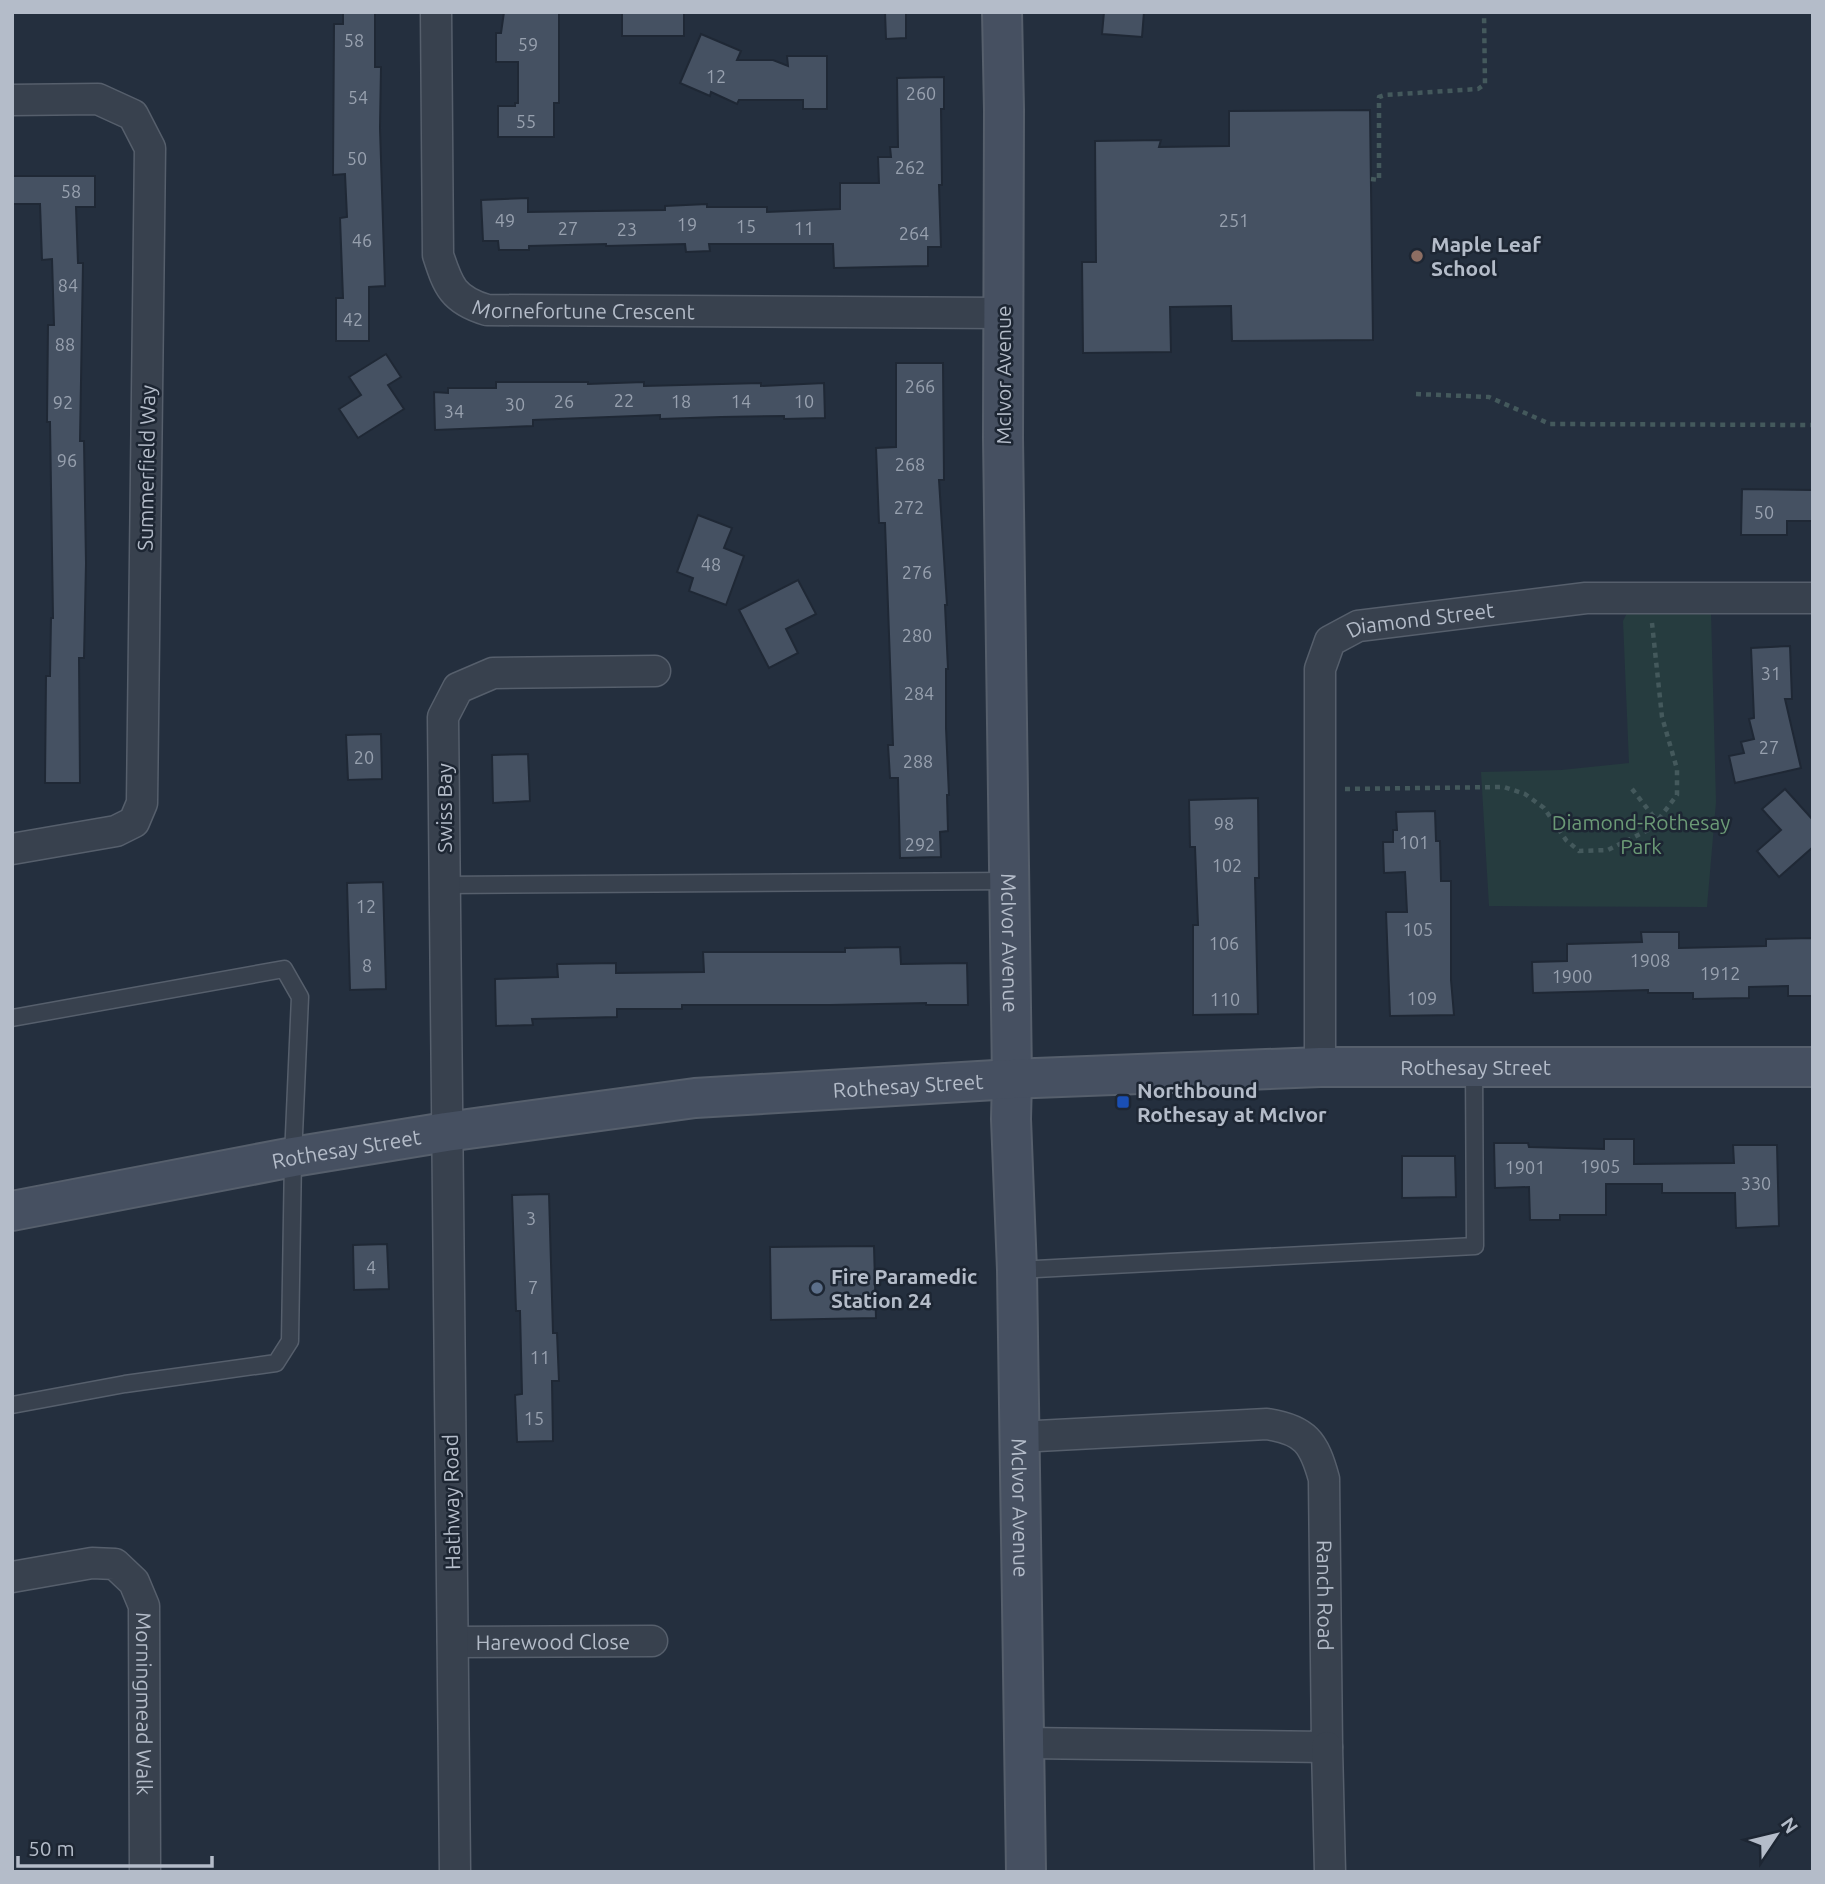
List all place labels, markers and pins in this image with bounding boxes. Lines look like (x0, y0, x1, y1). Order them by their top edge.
place label: Maple Leaf School (1431, 232, 1541, 280)
marker: Maple Leaf School (1409, 248, 1425, 264)
place label: Northbound Rothesay at McIvor (1137, 1078, 1327, 1126)
marker: Northbound Rothesay at McIvor (1115, 1094, 1131, 1110)
place label: Fire Paramedic Station 24 (831, 1264, 977, 1312)
marker: Fire Paramedic Station 24 (809, 1280, 825, 1296)

